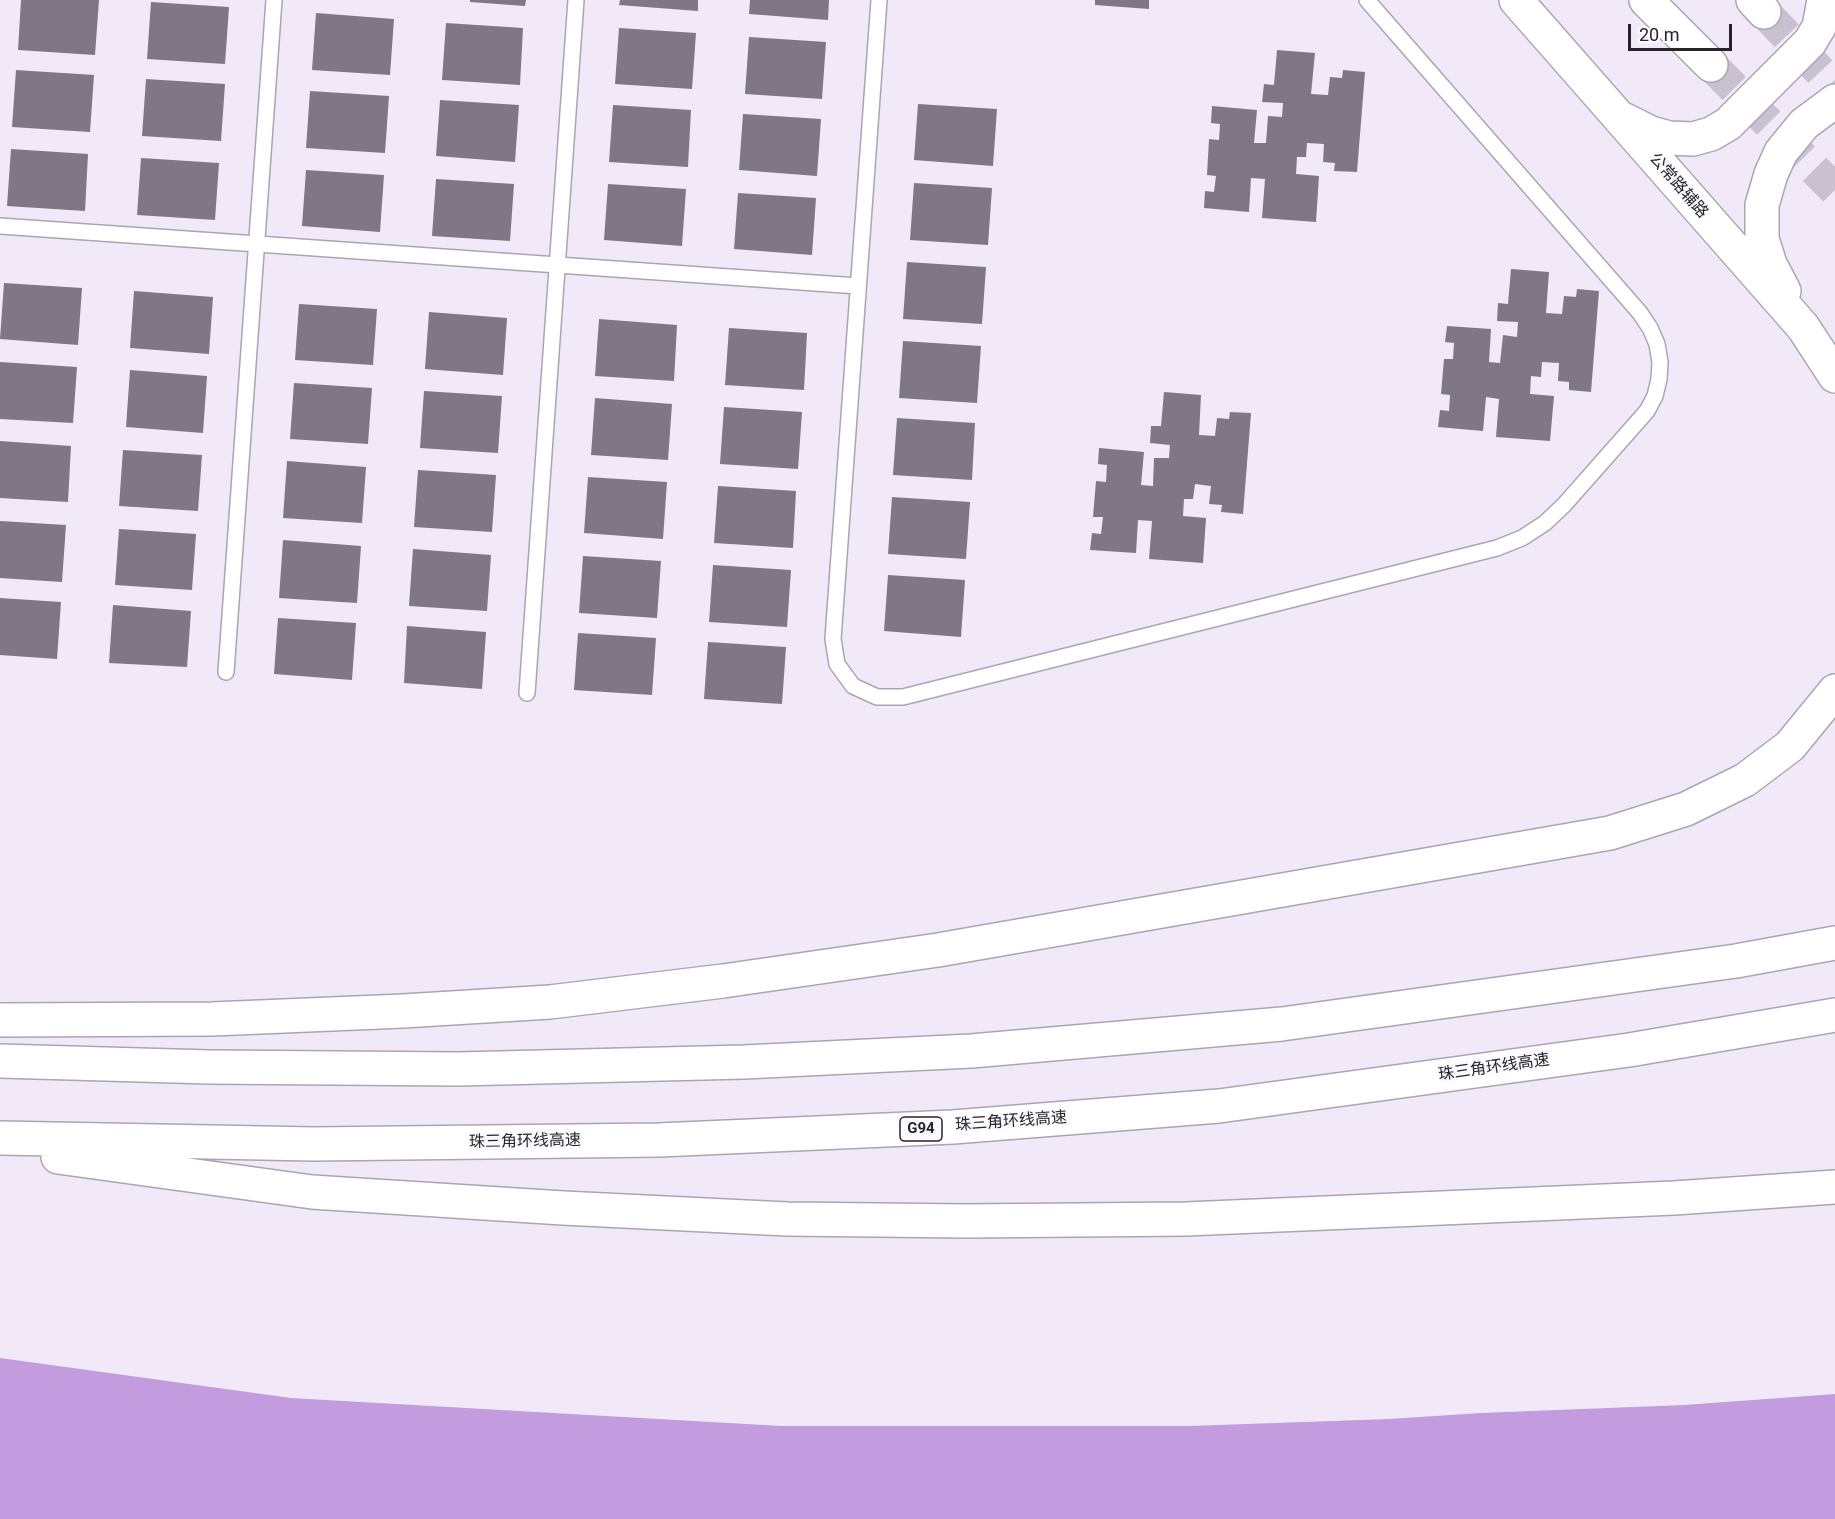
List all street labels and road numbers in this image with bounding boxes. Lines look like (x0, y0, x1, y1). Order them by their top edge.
street label: 公常路辅路 (1645, 150, 1711, 222)
street label: 珠三角环线高速 (1437, 1051, 1551, 1085)
street label: 珠三角环线高速 (954, 1109, 1068, 1135)
road number: G94 (900, 1117, 942, 1141)
street label: 珠三角环线高速 (469, 1131, 581, 1153)

